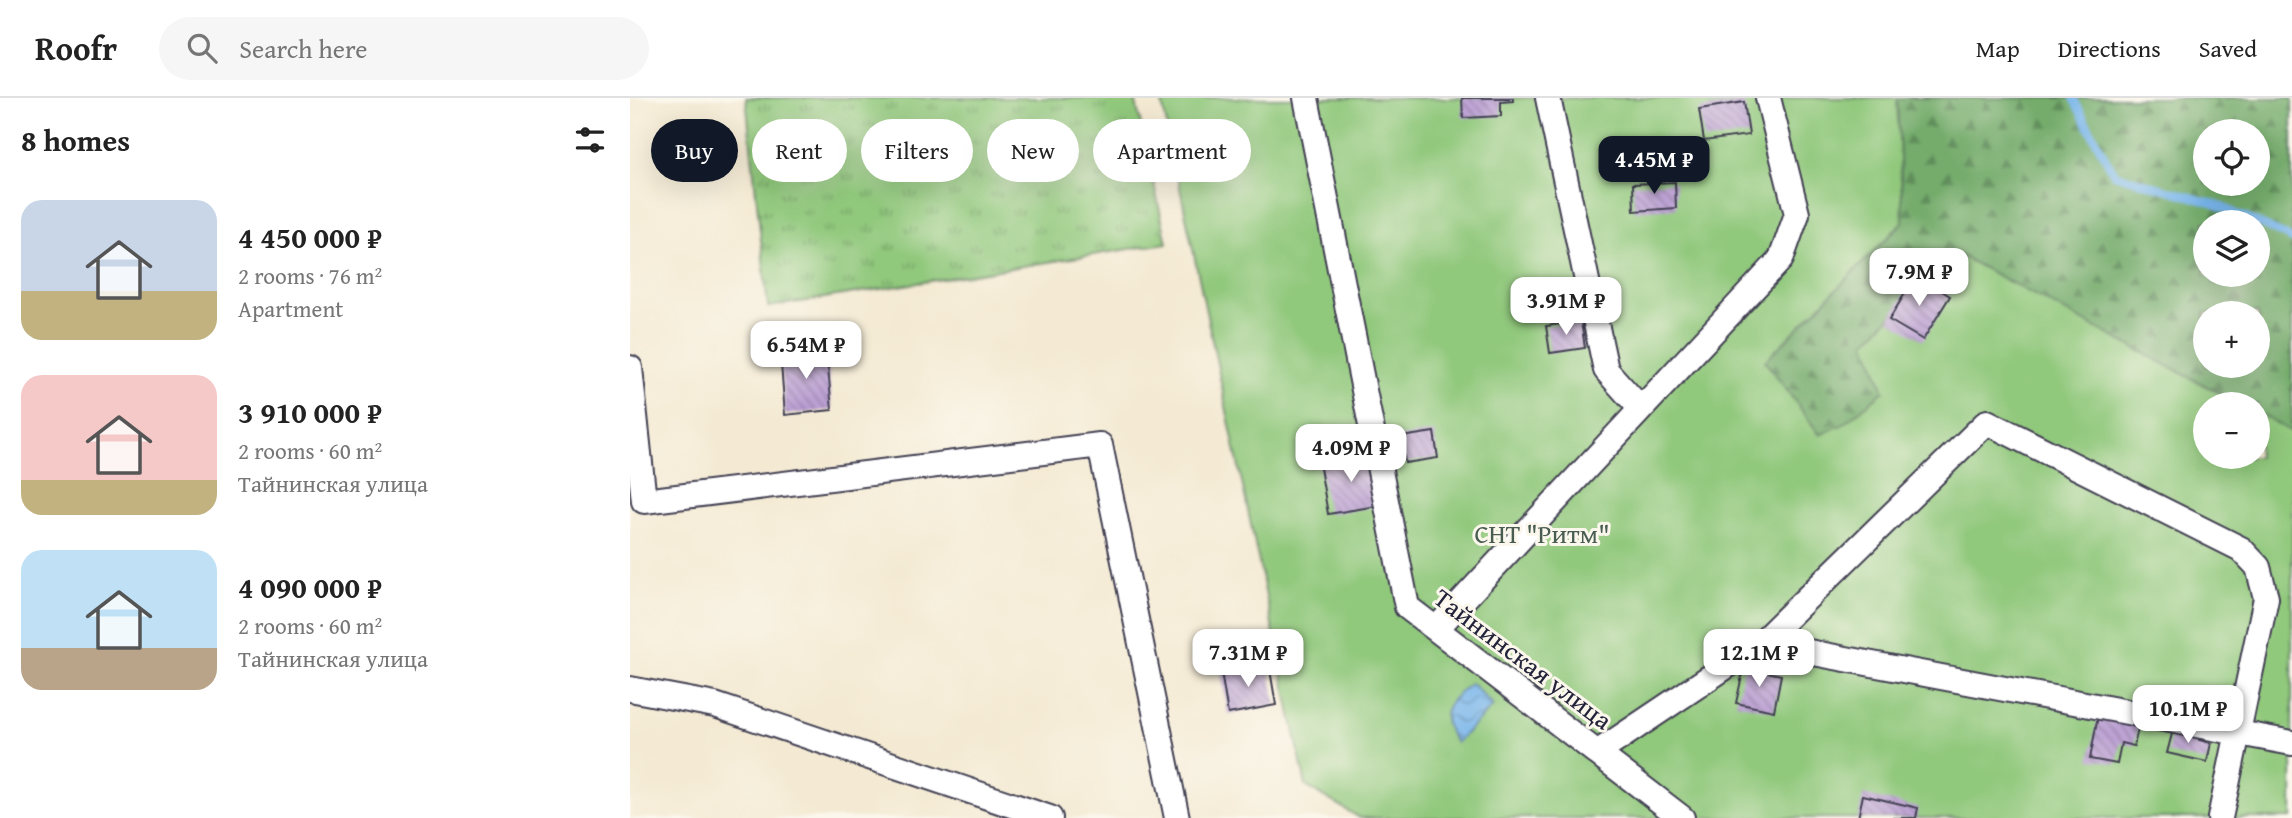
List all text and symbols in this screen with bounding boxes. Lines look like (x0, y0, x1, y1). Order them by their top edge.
search box (159, 17, 649, 80)
text: Roofr (35, 24, 117, 72)
icon: search (183, 29, 221, 67)
text: Search here (239, 29, 368, 68)
text: Map (1976, 31, 2020, 66)
text: Directions (2058, 31, 2161, 66)
text: Saved (2199, 31, 2257, 66)
text: 8 homes (21, 118, 130, 162)
chip: Buy (651, 119, 738, 182)
chip: Rent (752, 119, 847, 182)
chip: Filters (861, 119, 973, 182)
chip: New (987, 119, 1079, 182)
chip: Apartment (1093, 119, 1251, 182)
map controls (2193, 119, 2270, 469)
button: locate (2193, 119, 2270, 196)
icon: filters (571, 121, 609, 159)
pin: 4.45M ₽ (1589, 136, 1719, 196)
text: 4.45M ₽ (1614, 142, 1694, 175)
button: layers (2193, 210, 2270, 287)
text: 4 450 000 ₽ (238, 215, 382, 259)
icon: home (77, 228, 161, 312)
pin: 7.9M ₽ (1862, 248, 1976, 308)
text: 7.9M ₽ (1885, 254, 1953, 287)
text: 2 rooms · 76 m² (238, 259, 382, 292)
pin: 3.91M ₽ (1501, 278, 1631, 337)
text: 3.91M ₽ (1526, 283, 1606, 316)
text: Apartment (238, 292, 343, 325)
button: + (2193, 301, 2270, 378)
pin: 6.54M ₽ (741, 322, 871, 381)
text: 6.54M ₽ (766, 327, 846, 360)
text: 3 910 000 ₽ (238, 390, 382, 434)
button: − (2193, 392, 2270, 469)
icon: home (77, 403, 161, 487)
pin: 4.09M ₽ (1286, 424, 1416, 484)
text: 4.09M ₽ (1311, 430, 1391, 463)
text: 2 rooms · 60 m² (238, 434, 382, 467)
text: Тайнинская улица (238, 467, 428, 500)
park label: СНТ "Ритм" (1474, 514, 1610, 553)
text: 4 090 000 ₽ (238, 565, 382, 609)
icon: home (77, 578, 161, 662)
street label: Тайнинская улица (1426, 578, 1621, 739)
text: 2 rooms · 60 m² (238, 609, 382, 642)
pin: 7.31M ₽ (1183, 630, 1313, 689)
pin: 12.1M ₽ (1694, 630, 1824, 689)
text: 7.31M ₽ (1208, 635, 1288, 668)
text: 12.1M ₽ (1719, 635, 1799, 668)
text: Тайнинская улица (238, 642, 428, 675)
pin: 10.1M ₽ (2123, 686, 2253, 745)
text: 10.1M ₽ (2148, 691, 2228, 724)

